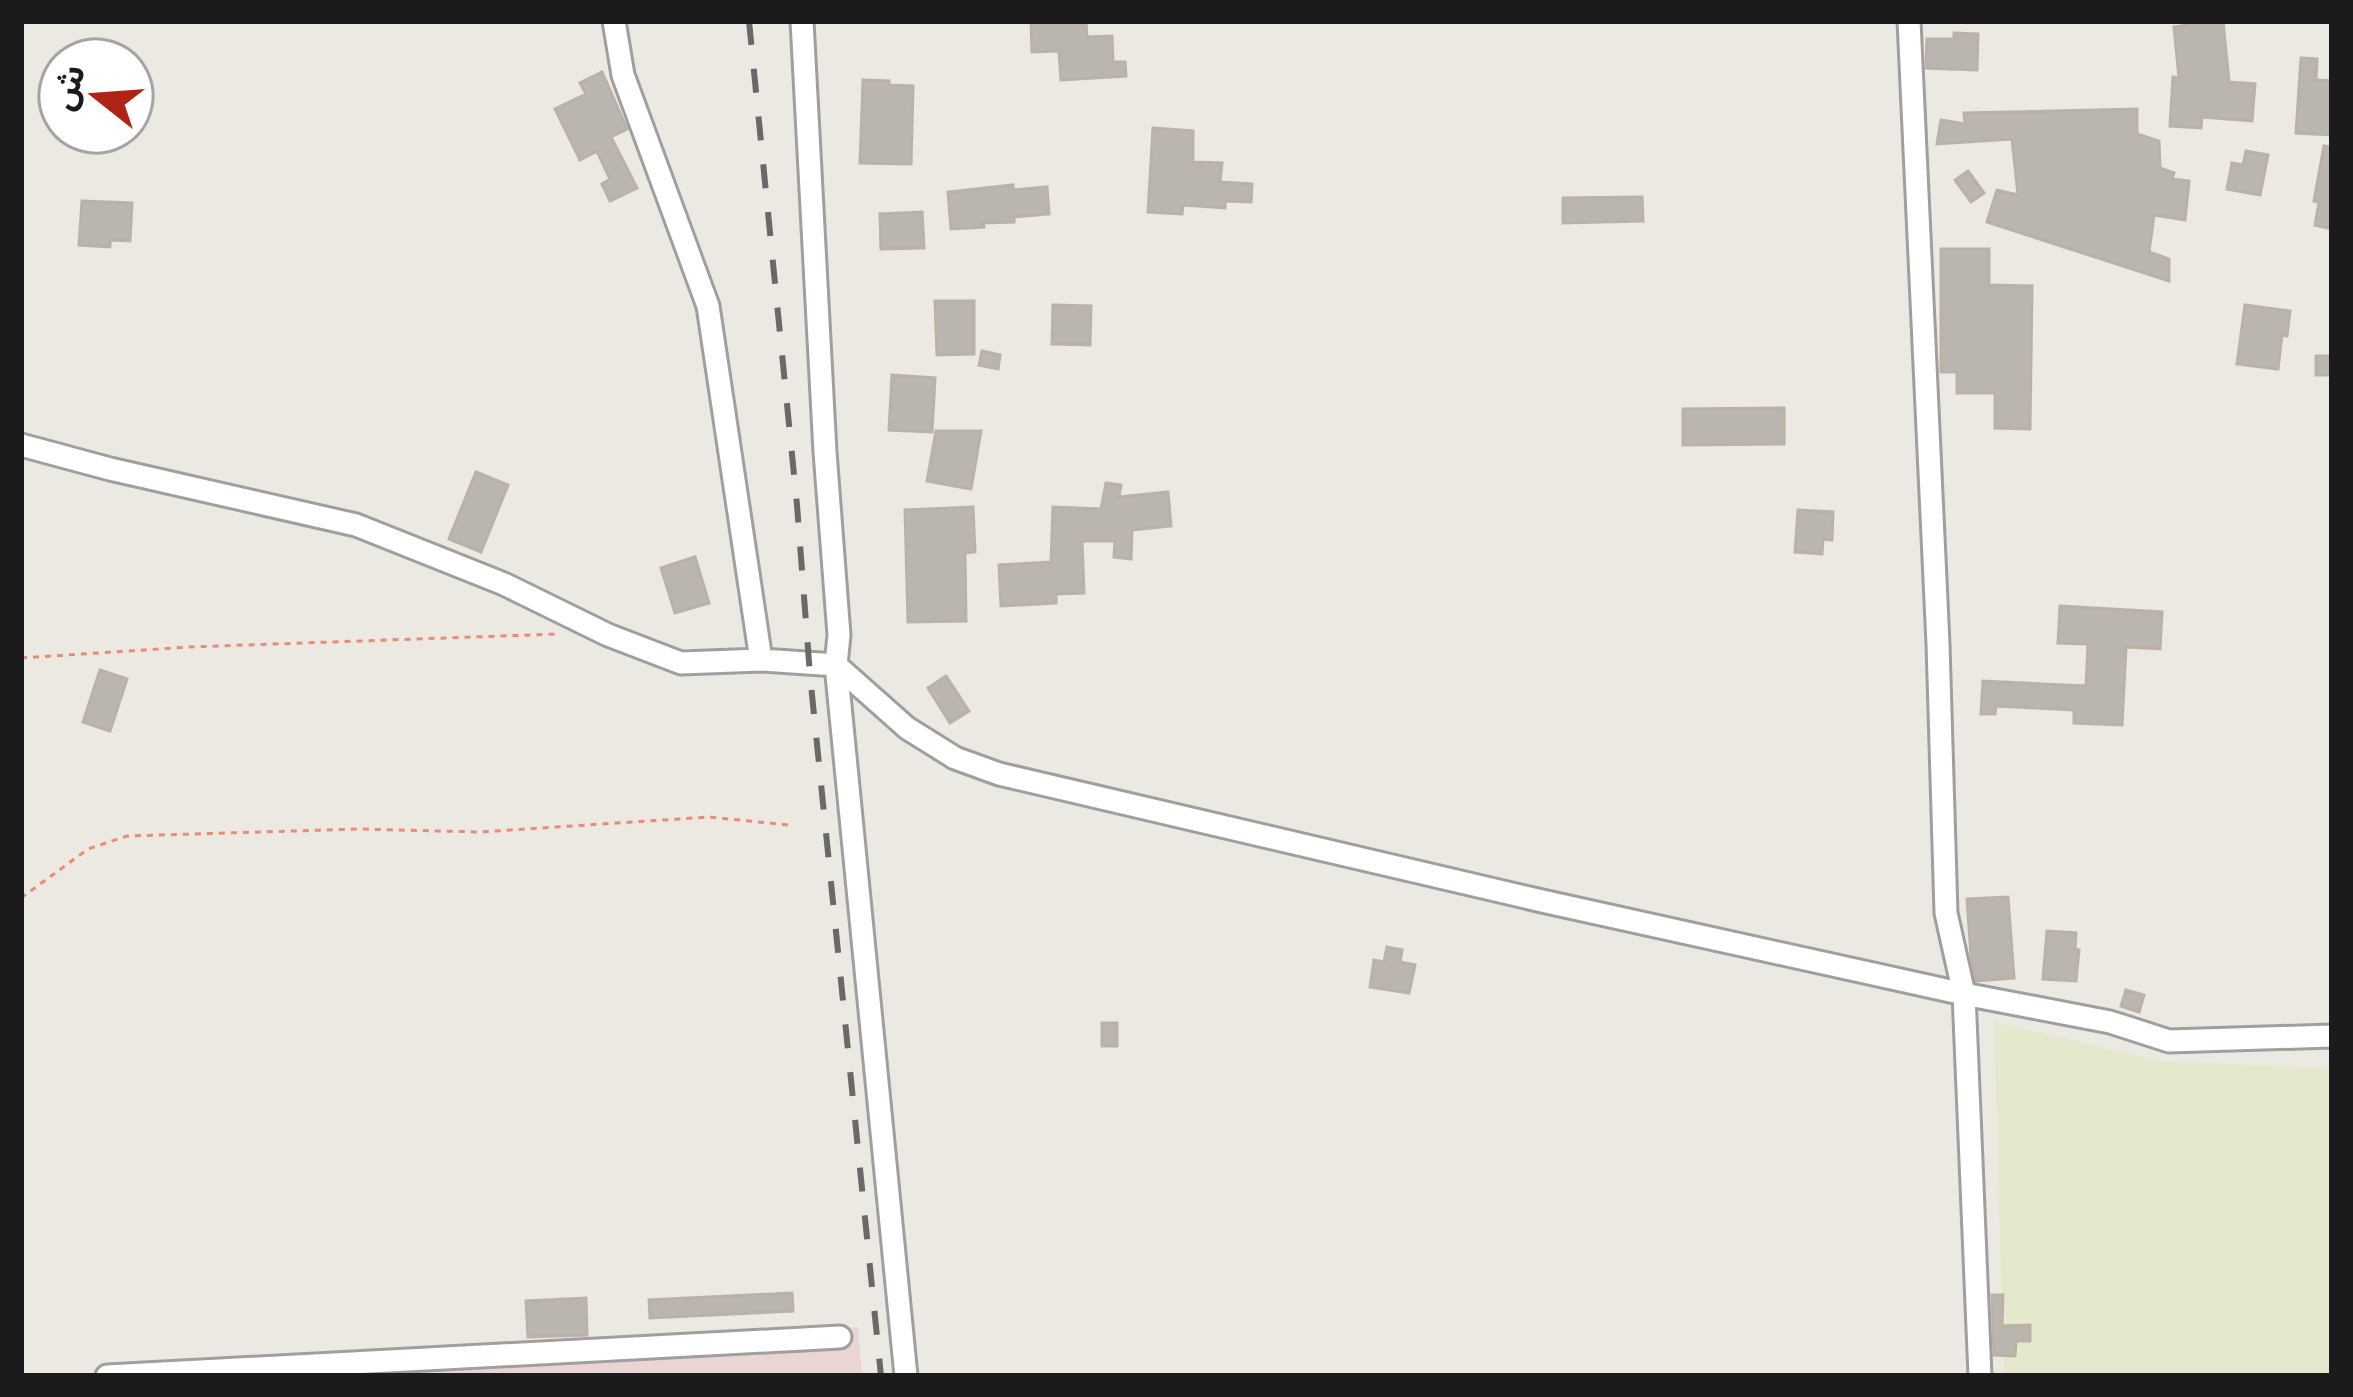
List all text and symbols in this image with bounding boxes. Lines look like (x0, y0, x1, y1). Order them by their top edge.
north arrow (36, 36, 156, 156)
text: ش (43, 60, 93, 115)

